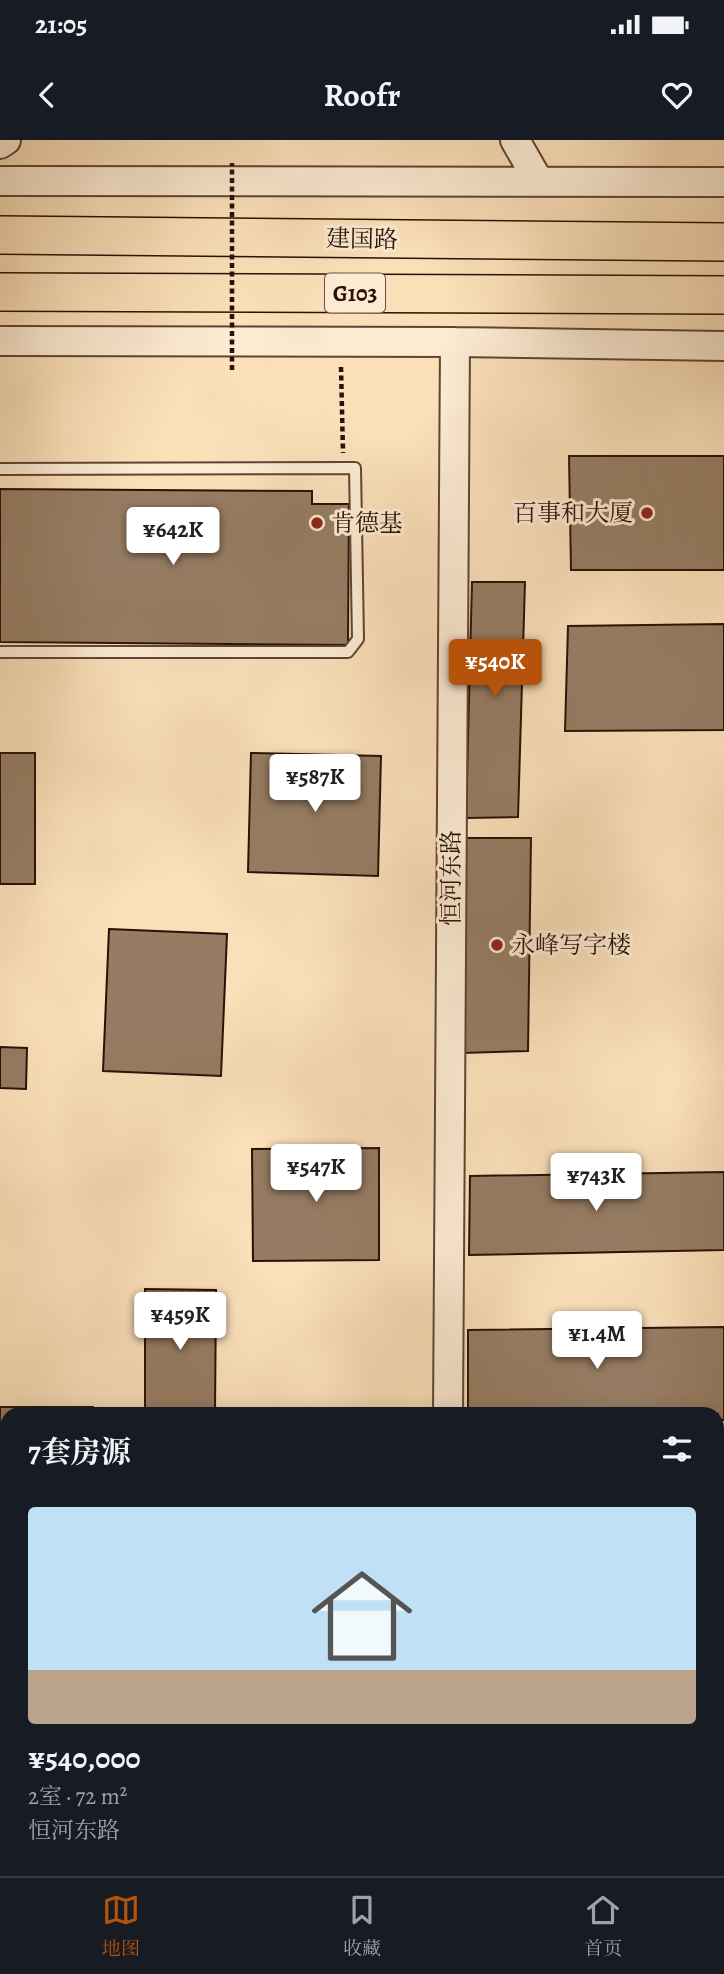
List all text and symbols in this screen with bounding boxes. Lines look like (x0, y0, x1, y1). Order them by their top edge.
text: 21:05 (35, 7, 87, 42)
text: Roofr (324, 73, 400, 117)
icon: back (28, 76, 66, 114)
icon: heart (658, 76, 696, 114)
street label: 建国路 (326, 222, 398, 256)
road number: G103 (325, 274, 385, 312)
place label: 百事和大厦 (513, 497, 633, 529)
marker: 百事和大厦 (639, 505, 655, 521)
place label: 肯德基 (331, 507, 403, 539)
pin: ¥642K (124, 508, 222, 567)
text: ¥642K (143, 514, 203, 545)
marker: 肯德基 (309, 515, 325, 531)
pin: ¥540K (446, 640, 544, 699)
text: ¥540K (465, 646, 525, 677)
pin: ¥587K (266, 754, 364, 814)
text: ¥587K (286, 761, 345, 792)
street label: 恒河东路 (435, 830, 467, 926)
place label: 永峰写字楼 (511, 929, 631, 961)
marker: 永峰写字楼 (489, 937, 505, 953)
pin: ¥547K (267, 1144, 365, 1204)
text: ¥547K (287, 1151, 345, 1182)
pin: ¥743K (547, 1154, 645, 1213)
text: ¥743K (567, 1160, 625, 1191)
pin: ¥459K (131, 1292, 229, 1352)
text: ¥459K (150, 1299, 210, 1330)
pin: ¥1.4M (548, 1312, 646, 1371)
text: ¥1.4M (568, 1318, 626, 1349)
icon: filters (658, 1430, 696, 1468)
text: 7套房源 (28, 1432, 131, 1472)
icon: home (299, 1553, 425, 1679)
text: ¥540,000 (28, 1738, 141, 1778)
text: 2室 · 72 m² (28, 1781, 127, 1812)
text: 恒河东路 (28, 1815, 120, 1846)
tab: 地图 (102, 1891, 140, 1962)
tab: 收藏 (343, 1891, 381, 1962)
tab: 首页 (584, 1891, 622, 1962)

